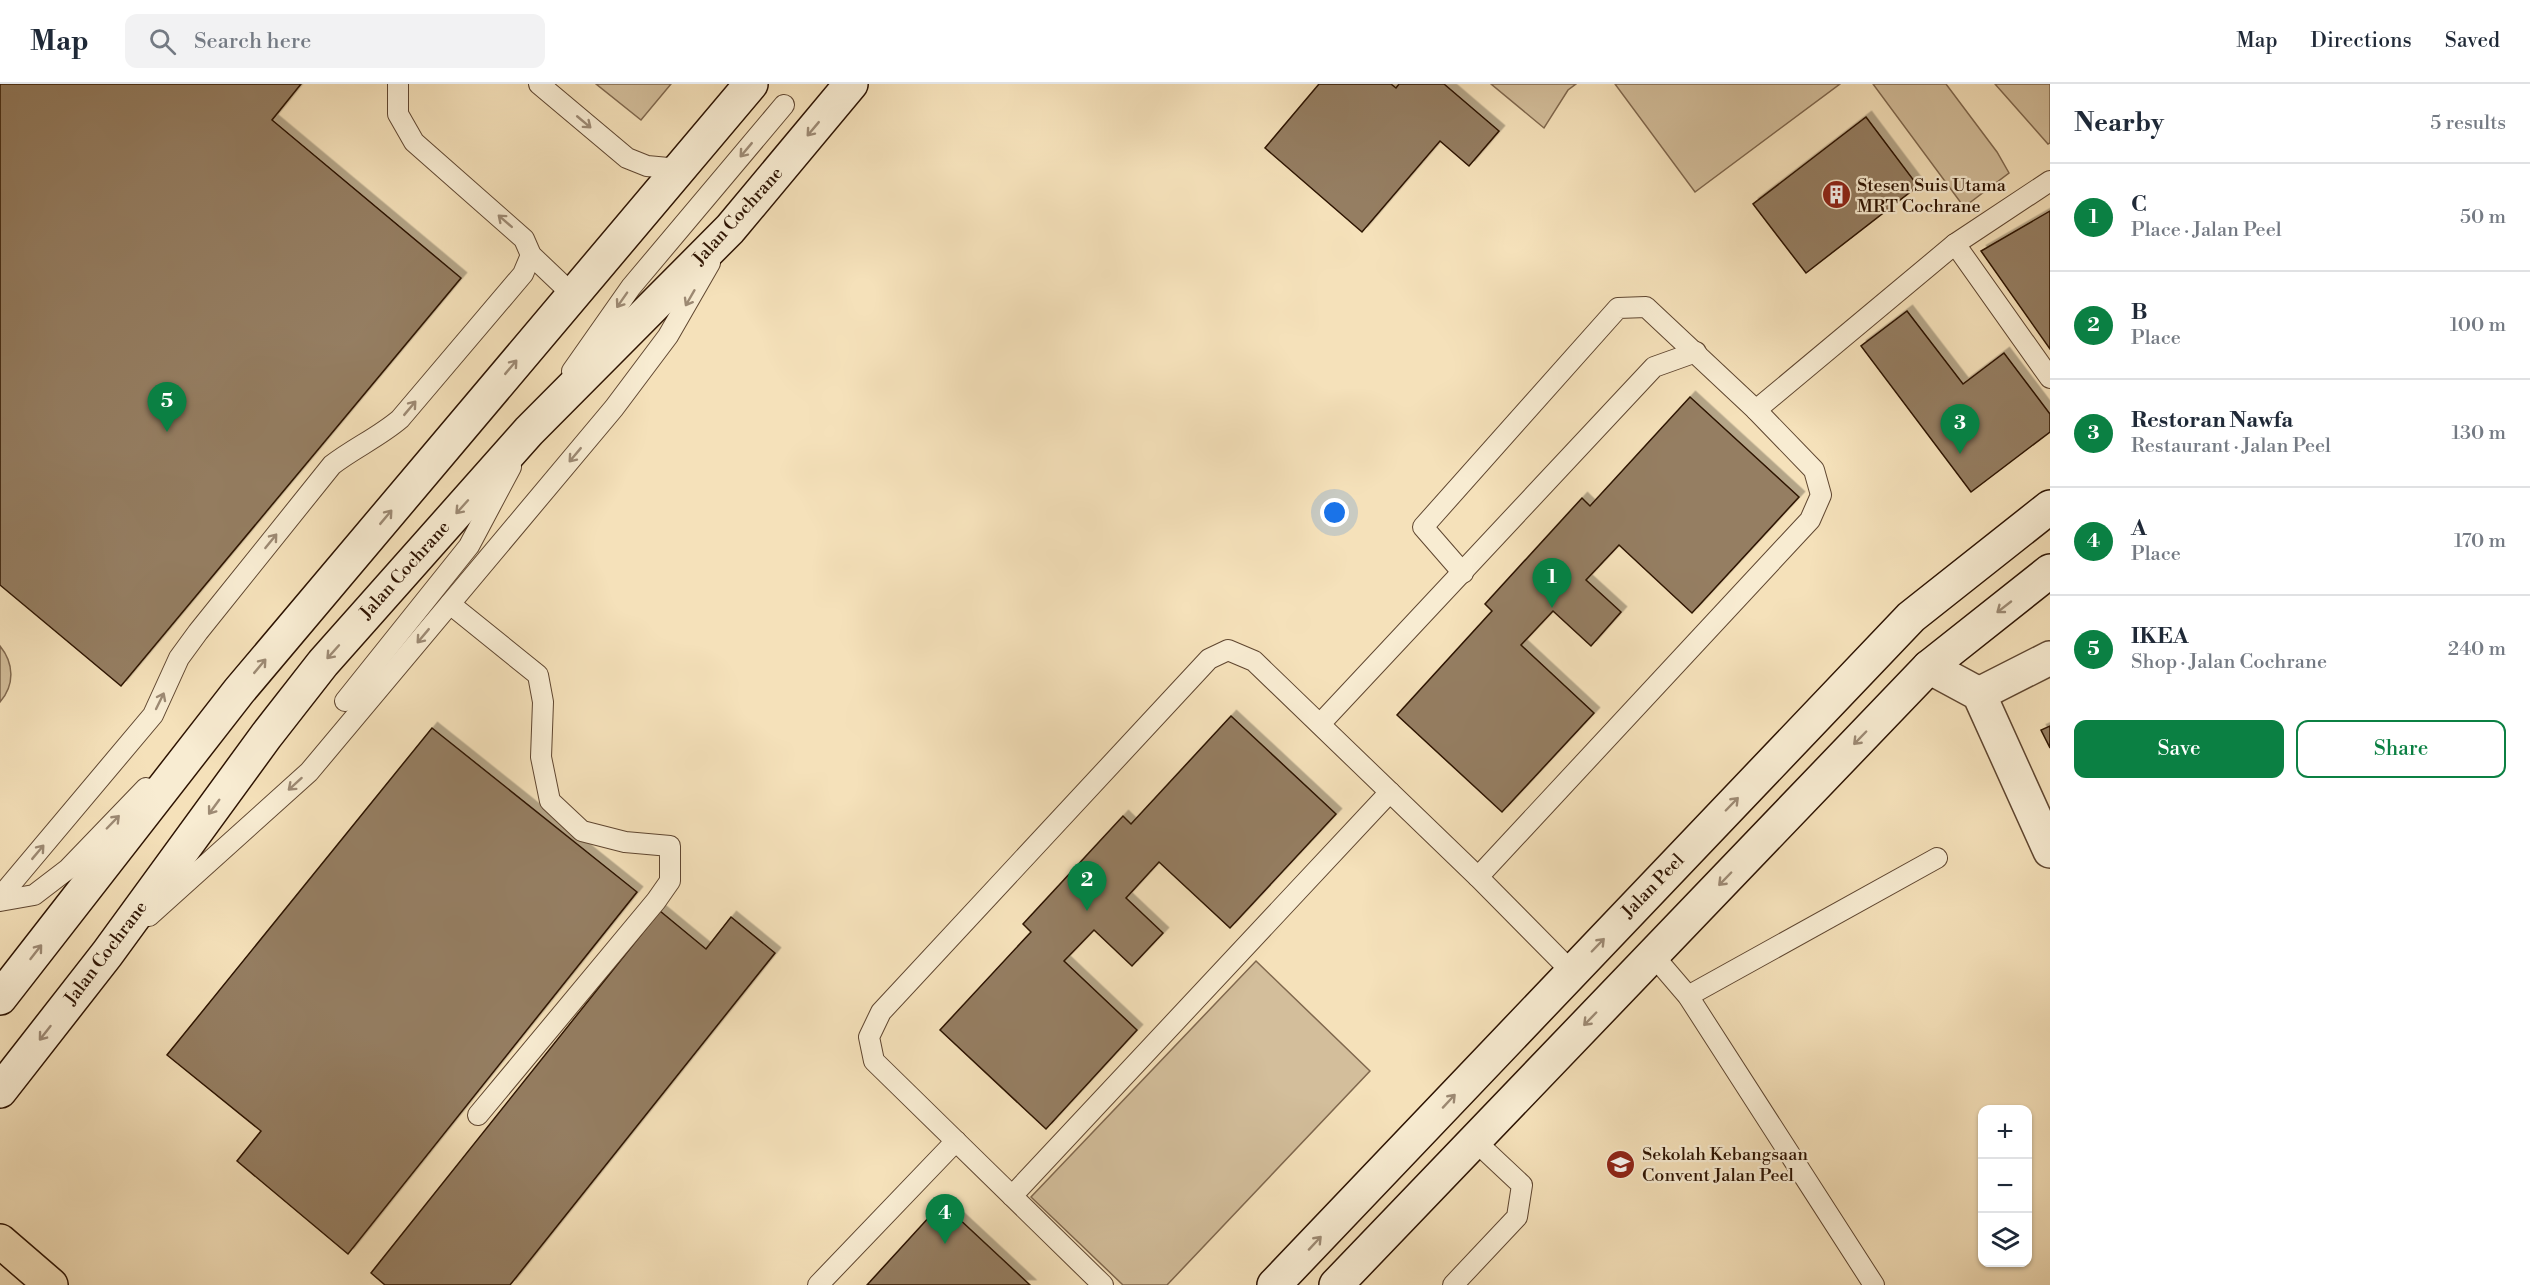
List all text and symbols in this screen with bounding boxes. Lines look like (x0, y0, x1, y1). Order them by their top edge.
search box (125, 14, 545, 68)
text: Map (30, 24, 89, 59)
icon: search (146, 25, 179, 58)
text: Search here (194, 28, 311, 55)
text: Map (2236, 28, 2278, 54)
text: Directions (2311, 28, 2412, 54)
text: Saved (2445, 28, 2500, 54)
text: Nearby (2074, 107, 2164, 139)
text: 5 results (2430, 111, 2506, 136)
one-way arrow (576, 115, 592, 128)
one-way arrow (807, 121, 820, 137)
one-way arrow (740, 142, 753, 158)
street label: Jalan Cochrane (687, 162, 788, 271)
place label: Stesen Suis Utama MRT Cochrane (1857, 174, 2007, 218)
building icon: Stesen Suis Utama MRT Cochrane (1820, 179, 1852, 211)
text: C (2131, 191, 2147, 218)
text: 1 (2089, 205, 2098, 230)
text: 50 m (2460, 205, 2506, 230)
one-way arrow (497, 214, 512, 228)
text: Place · Jalan Peel (2131, 218, 2282, 243)
one-way arrow (684, 289, 696, 306)
one-way arrow (616, 291, 628, 307)
text: B (2131, 299, 2148, 326)
text: 2 (2087, 313, 2100, 338)
text: 100 m (2450, 313, 2506, 338)
text: Place (2131, 326, 2181, 351)
one-way arrow (504, 360, 518, 375)
pin: 5 (148, 382, 186, 432)
one-way arrow (403, 400, 416, 416)
pin: 3 (1940, 404, 1980, 454)
text: Restoran Nawfa (2131, 407, 2293, 434)
text: 3 (2087, 421, 2100, 446)
text: 130 m (2451, 421, 2506, 446)
text: Restaurant · Jalan Peel (2131, 434, 2331, 459)
one-way arrow (568, 447, 582, 462)
your location (1320, 498, 1349, 527)
one-way arrow (455, 499, 469, 514)
one-way arrow (379, 509, 392, 525)
text: A (2131, 515, 2147, 542)
street label: Jalan Cochrane (354, 516, 455, 625)
text: 4 (2087, 529, 2100, 554)
text: 170 m (2454, 529, 2506, 554)
one-way arrow (264, 533, 277, 549)
text: Place (2131, 542, 2181, 567)
pin: 1 (1532, 558, 1572, 608)
one-way arrow (1996, 601, 2012, 614)
text: IKEA (2131, 623, 2188, 650)
one-way arrow (416, 628, 429, 644)
text: 5 (2087, 637, 2100, 662)
text: 240 m (2448, 637, 2506, 662)
one-way arrow (326, 645, 340, 660)
text: Shop · Jalan Cochrane (2131, 650, 2327, 675)
one-way arrow (254, 658, 267, 674)
one-way arrow (154, 692, 166, 710)
button: Save (2074, 720, 2284, 778)
button: Share (2296, 720, 2506, 778)
one-way arrow (1853, 731, 1868, 746)
one-way arrow (288, 777, 303, 791)
one-way arrow (1725, 796, 1740, 811)
one-way arrow (208, 799, 220, 815)
one-way arrow (106, 814, 121, 829)
one-way arrow (31, 844, 44, 860)
street label: Jalan Peel (1616, 849, 1690, 924)
pin: 2 (1068, 862, 1106, 911)
one-way arrow (1718, 871, 1732, 886)
street label: Jalan Cochrane (59, 896, 153, 1010)
one-way arrow (1591, 937, 1605, 952)
one-way arrow (30, 944, 42, 960)
one-way arrow (1582, 1012, 1597, 1027)
one-way arrow (39, 1024, 52, 1040)
one-way arrow (1441, 1093, 1456, 1108)
map controls (1978, 1105, 2032, 1267)
button: + (1978, 1105, 2032, 1159)
place label: Sekolah Kebangsaan Convent Jalan Peel (1642, 1143, 1808, 1187)
school or university icon: Sekolah Kebangsaan Convent Jalan Peel (1605, 1148, 1637, 1180)
button: − (1978, 1159, 2032, 1213)
pin: 4 (926, 1194, 964, 1244)
button: layers (1978, 1213, 2032, 1267)
one-way arrow (1307, 1235, 1322, 1250)

